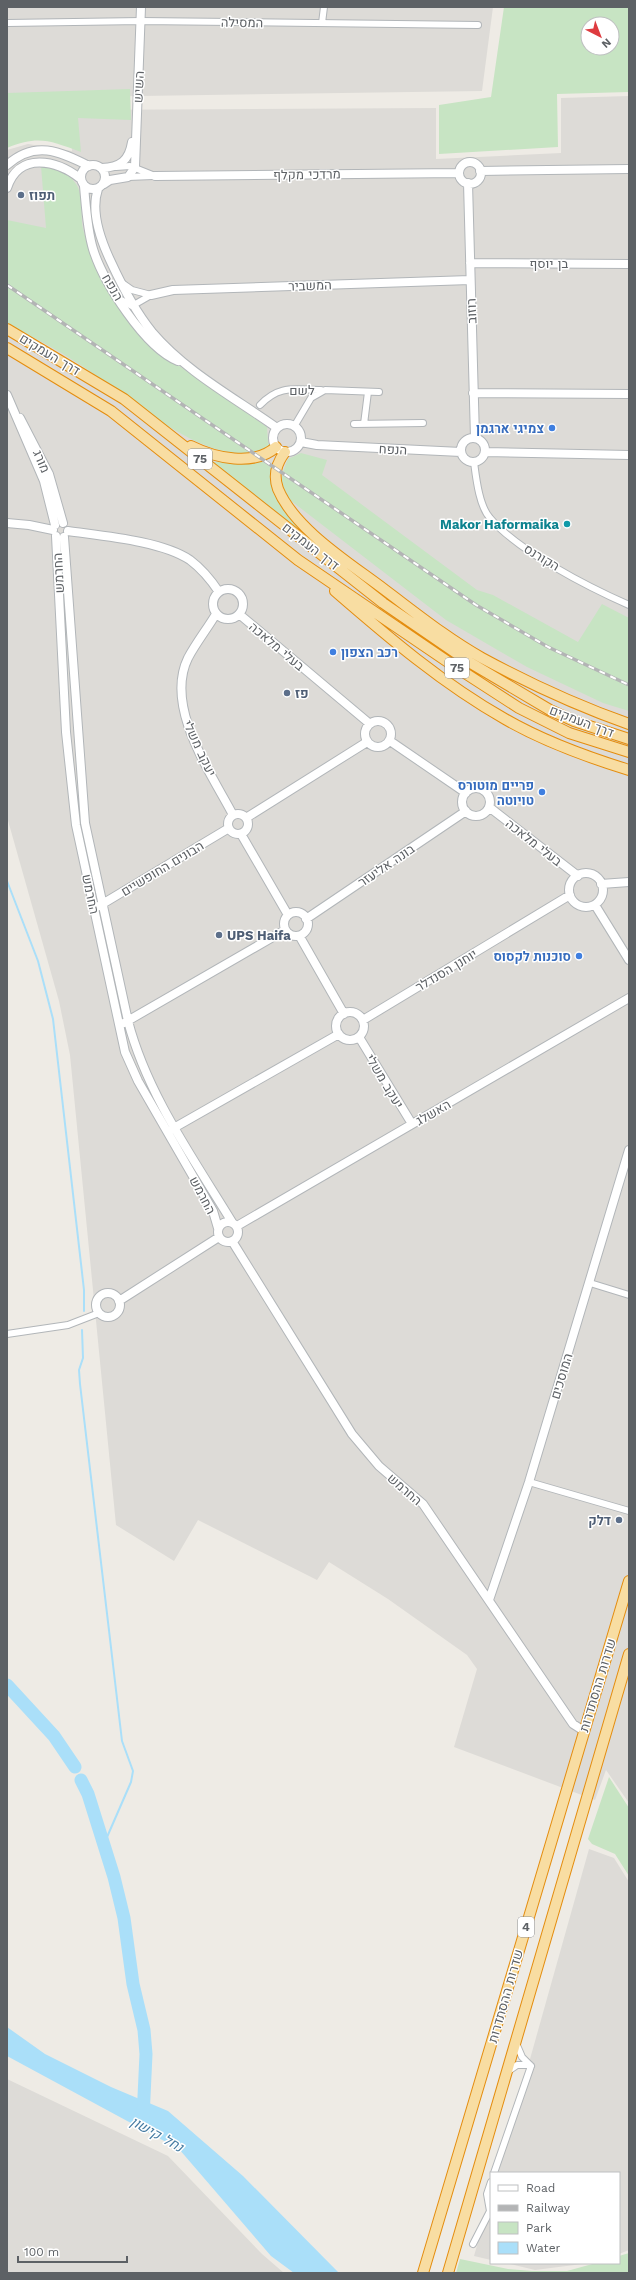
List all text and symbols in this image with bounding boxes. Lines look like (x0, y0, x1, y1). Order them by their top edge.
street label: המסילה (221, 15, 263, 30)
north arrow (580, 16, 620, 56)
text: N (599, 36, 614, 51)
street label: השיש (130, 71, 147, 104)
street label: מרדכי מקלף (273, 166, 341, 183)
place label: תפוז (29, 188, 55, 203)
marker: תפוז (16, 190, 26, 200)
street label: בן יוסף (530, 256, 569, 271)
street label: הנפח (99, 271, 126, 303)
street label: המשביר (288, 277, 332, 294)
street label: רוזוב (464, 298, 479, 324)
street label: דרך העמקים (17, 331, 83, 378)
street label: לשם (289, 383, 315, 398)
place label: צמיגי ארגמן (476, 421, 544, 436)
marker: צמיגי ארגמן (547, 423, 557, 433)
street label: הנפח (378, 441, 408, 458)
street label: מורג (30, 447, 53, 475)
road number: 75 (188, 449, 212, 469)
place label: Makor Haformaika (440, 517, 559, 532)
marker: Makor Haformaika (562, 519, 572, 529)
street label: דרך העמקים (279, 520, 342, 573)
street label: הקורנס (521, 541, 562, 574)
street label: החרמש (50, 552, 67, 594)
street label: בעלי מלאכה (246, 619, 307, 674)
place label: רכב הצפון (341, 645, 398, 660)
marker: רכב הצפון (328, 647, 338, 657)
road number: 75 (445, 658, 469, 678)
place label: פז (295, 686, 309, 701)
marker: פז (282, 688, 292, 698)
street label: דרך העמקים (548, 702, 616, 741)
street label: יעקב משלי (180, 718, 219, 779)
place label: פריים מוטורס טויוטה (458, 778, 534, 808)
marker: פריים מוטורס טויוטה (537, 787, 547, 797)
street label: בעלי מלאכה (503, 816, 565, 869)
street label: הבונים החופשיים (118, 838, 206, 899)
street label: בונה אליעזר (355, 841, 417, 890)
street label: החרמש (79, 873, 102, 915)
place label: UPS Haifa (227, 928, 291, 943)
marker: UPS Haifa (214, 930, 224, 940)
street label: יוחנן הסנדלר (413, 946, 480, 995)
place label: סוכנות לקסוס (493, 949, 571, 964)
marker: סוכנות לקסוס (574, 951, 584, 961)
street label: יעקב משלי (363, 1052, 406, 1111)
street label: האשלג (413, 1096, 453, 1128)
street label: החרמש (186, 1174, 219, 1217)
street label: המוסכים (547, 1351, 576, 1401)
street label: החרמש (384, 1470, 425, 1508)
place label: דלק (588, 1513, 611, 1528)
marker: דלק (614, 1515, 624, 1525)
street label: שדרות ההסתדרות (576, 1637, 619, 1734)
road number: 4 (518, 1917, 534, 1937)
street label: שדרות ההסתדרות (485, 1948, 526, 2045)
water label: נחל קישון (128, 2113, 187, 2155)
legend (490, 2172, 620, 2264)
text: Road (526, 2181, 555, 2195)
text: Railway (526, 2201, 571, 2215)
text: Park (526, 2221, 552, 2235)
scale bar (18, 2238, 127, 2264)
text: Water (526, 2241, 561, 2255)
text: 100 m (24, 2245, 59, 2259)

